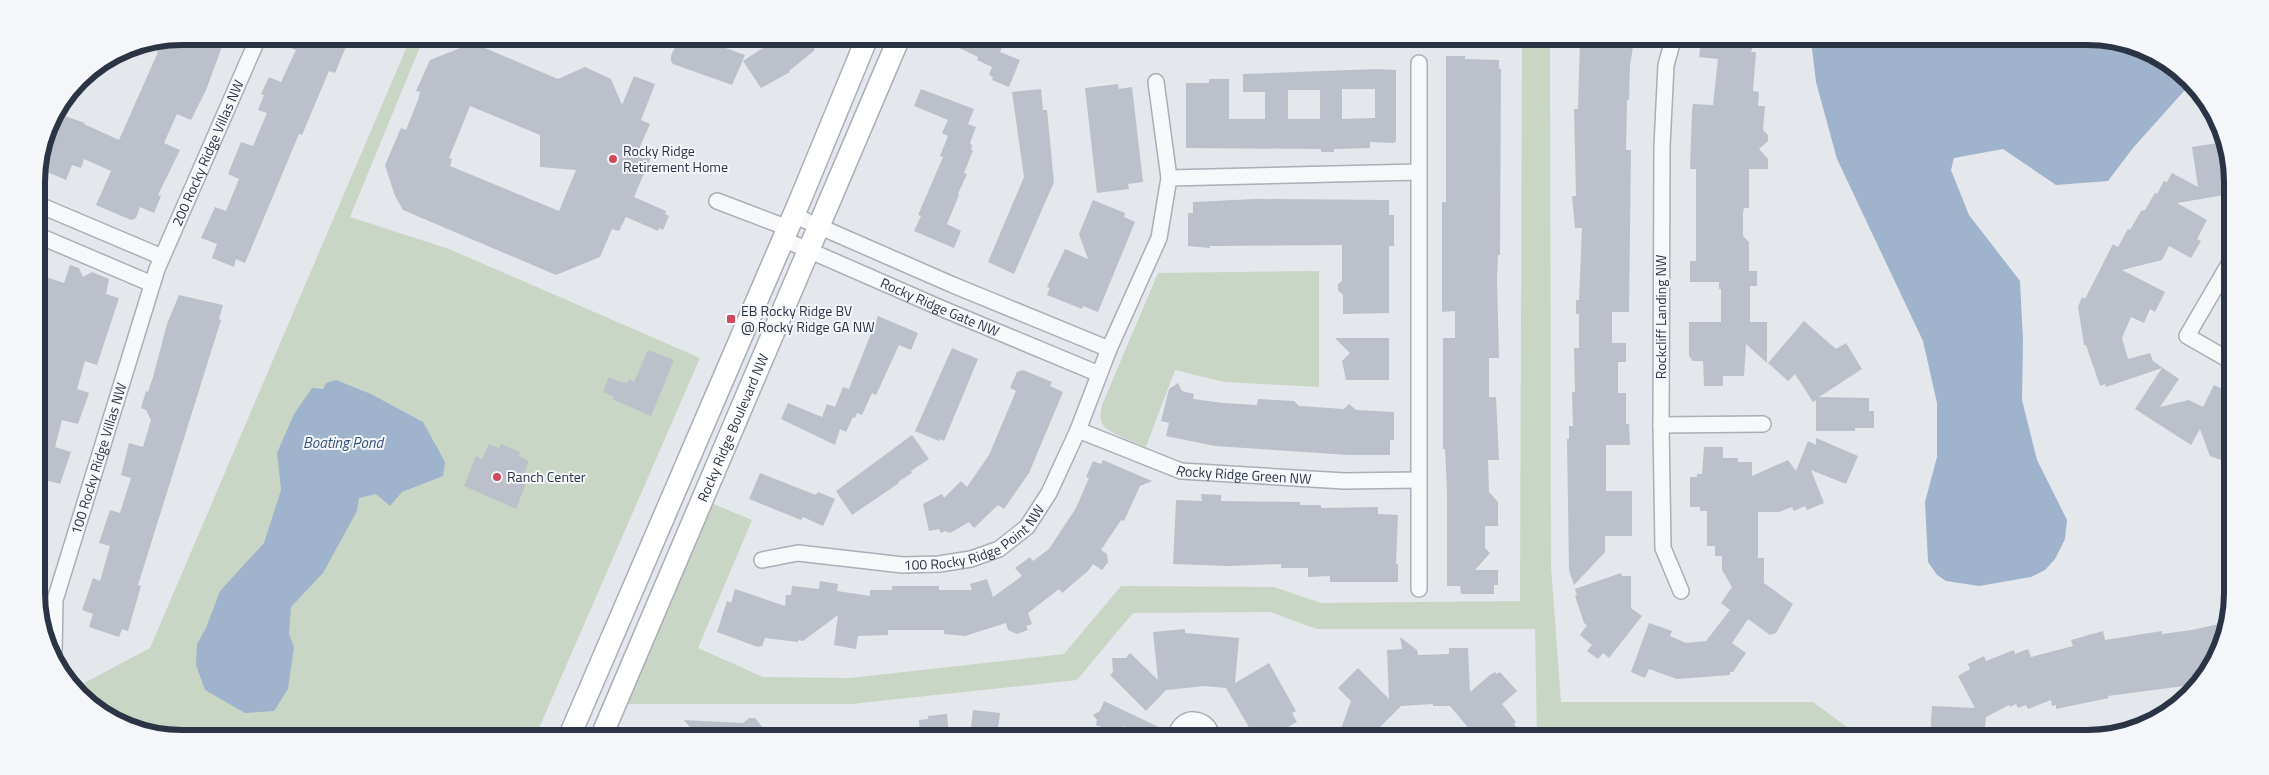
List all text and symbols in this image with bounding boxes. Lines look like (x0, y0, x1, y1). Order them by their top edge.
street label: 200 Rocky Ridge Villas NW (166, 76, 249, 229)
place label: Rocky Ridge Retirement Home (623, 140, 728, 177)
marker: Rocky Ridge Retirement Home (607, 153, 619, 165)
street label: Rockcliff Landing NW (1650, 255, 1671, 379)
street label: Rocky Ridge Gate NW (877, 272, 1003, 341)
place label: EB Rocky Ridge BV @ Rocky Ridge GA NW (741, 300, 875, 337)
marker: EB Rocky Ridge BV @ Rocky Ridge GA NW (725, 313, 737, 325)
street label: Rocky Ridge Boulevard NW (692, 350, 773, 505)
street label: 100 Rocky Ridge Villas NW (65, 380, 131, 537)
water label: Boating Pond (303, 431, 384, 454)
street label: Rocky Ridge Green NW (1173, 459, 1312, 489)
place label: Ranch Center (507, 466, 586, 487)
marker: Ranch Center (491, 471, 503, 483)
street label: 100 Rocky Ridge Point NW (903, 500, 1049, 575)

